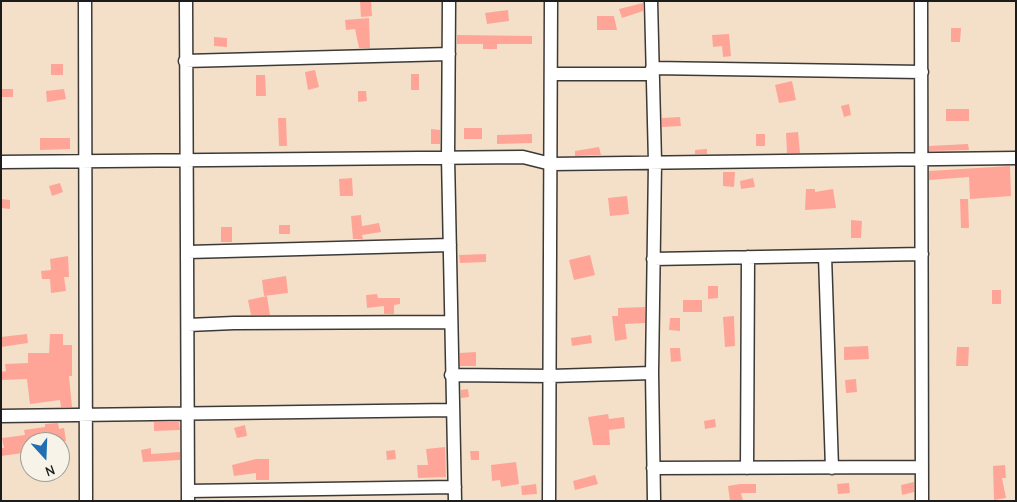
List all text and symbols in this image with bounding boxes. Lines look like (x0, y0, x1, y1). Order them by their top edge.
north arrow (20, 432, 70, 482)
text: N (43, 461, 57, 480)

